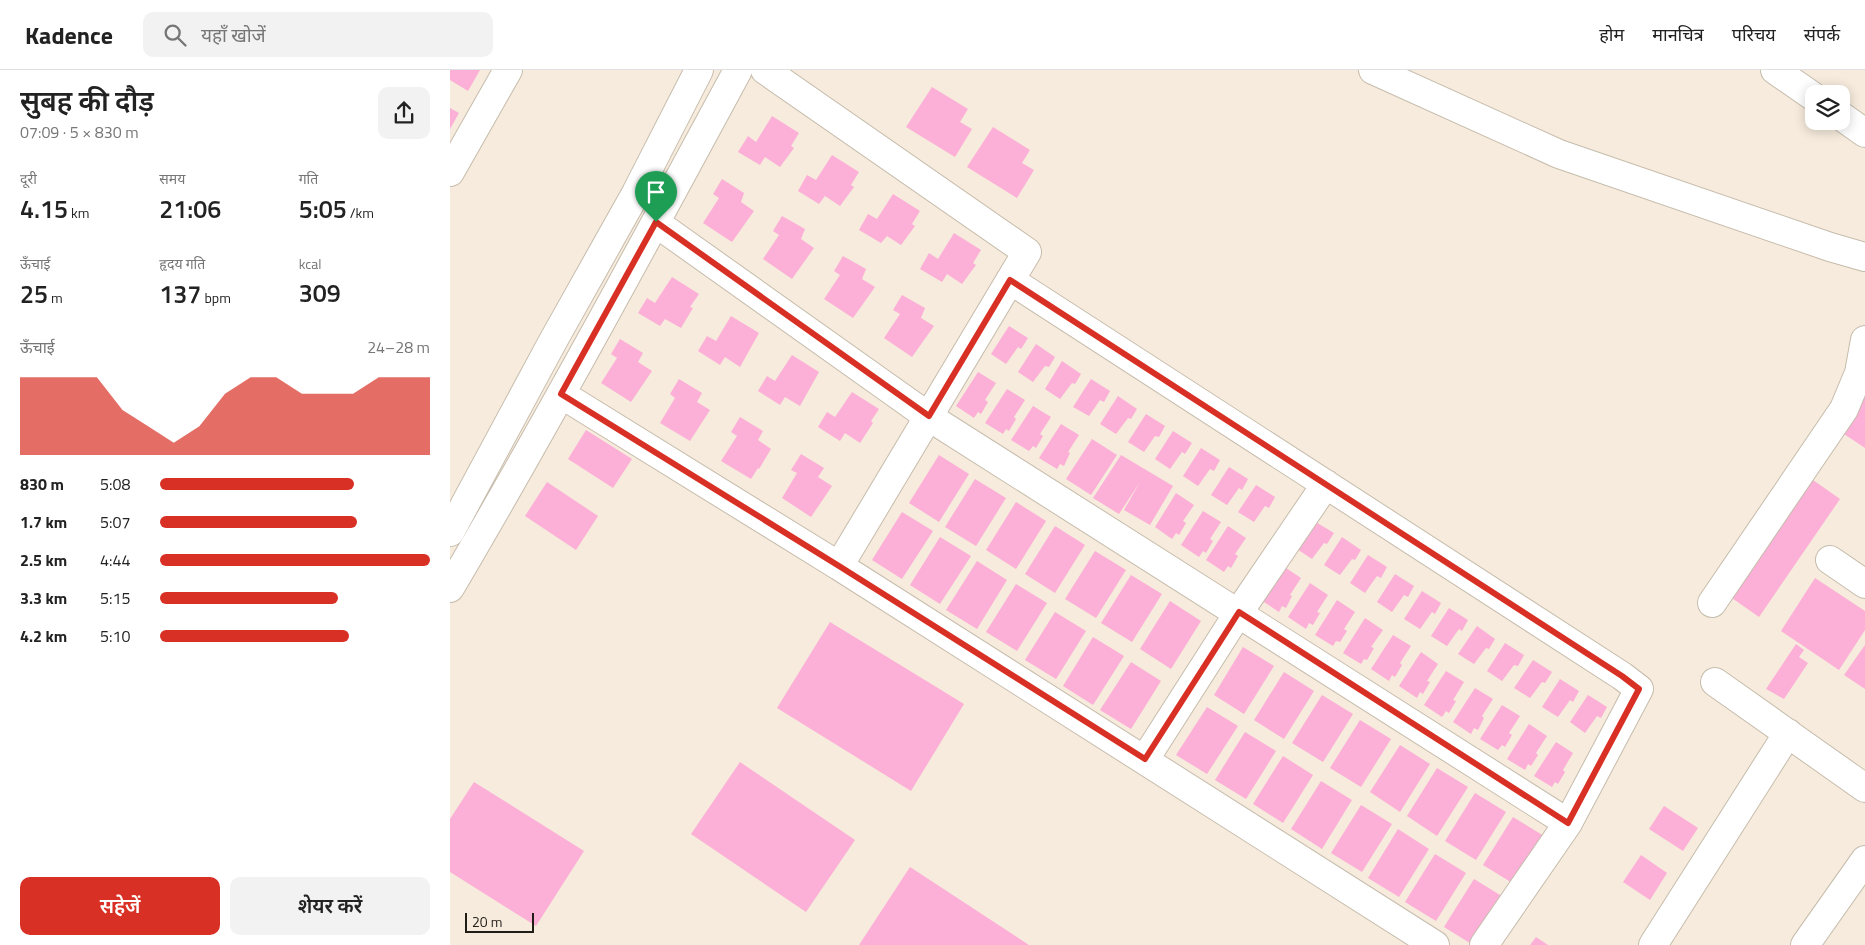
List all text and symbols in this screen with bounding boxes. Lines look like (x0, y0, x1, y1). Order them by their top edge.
search box (143, 12, 493, 57)
text: Kadence (25, 17, 113, 53)
text: यहाँ खोजें (201, 20, 266, 49)
icon: search (161, 21, 189, 49)
text: होम (1599, 21, 1624, 48)
text: मानचित्र (1652, 21, 1704, 48)
text: परिचय (1732, 21, 1776, 48)
text: संपर्क (1804, 21, 1840, 48)
text: सुबह की दौड़ (20, 79, 154, 122)
map controls (1805, 85, 1850, 130)
button: layers (1805, 85, 1850, 130)
button: share (378, 87, 430, 139)
text: 07:09 · 5 × 830 m (20, 120, 139, 144)
text: दूरी (20, 168, 37, 189)
text: समय (159, 168, 185, 189)
text: गति (299, 168, 318, 189)
pin (635, 171, 677, 222)
icon: arrive (642, 178, 670, 206)
text: 4.15 (20, 190, 68, 228)
text: 21:06 (159, 190, 221, 228)
text: 5:05 (299, 190, 347, 228)
text: km (68, 202, 89, 223)
text: /km (347, 202, 374, 223)
text: ऊँचाई (20, 253, 50, 274)
text: हृदय गति (159, 253, 205, 274)
text: kcal (299, 253, 322, 274)
text: 309 (299, 274, 341, 312)
text: 25 (20, 275, 48, 313)
text: 137 (159, 275, 201, 313)
text: m (48, 287, 63, 308)
text: bpm (201, 287, 231, 308)
text: ऊँचाई (20, 335, 55, 359)
text: 24–28 m (367, 335, 430, 359)
text: 830 m (20, 472, 64, 496)
text: 5:08 (100, 472, 130, 496)
text: 1.7 km (20, 510, 67, 534)
text: 5:07 (100, 510, 130, 534)
text: 2.5 km (20, 548, 67, 572)
text: 4:44 (100, 548, 130, 572)
text: 3.3 km (20, 586, 67, 610)
text: 5:15 (100, 586, 130, 610)
text: 4.2 km (20, 624, 67, 648)
text: 5:10 (100, 624, 130, 648)
button: सहेजें (20, 877, 220, 935)
button: शेयर करें (230, 877, 430, 935)
scale bar (465, 910, 534, 933)
text: 20 m (472, 911, 502, 932)

